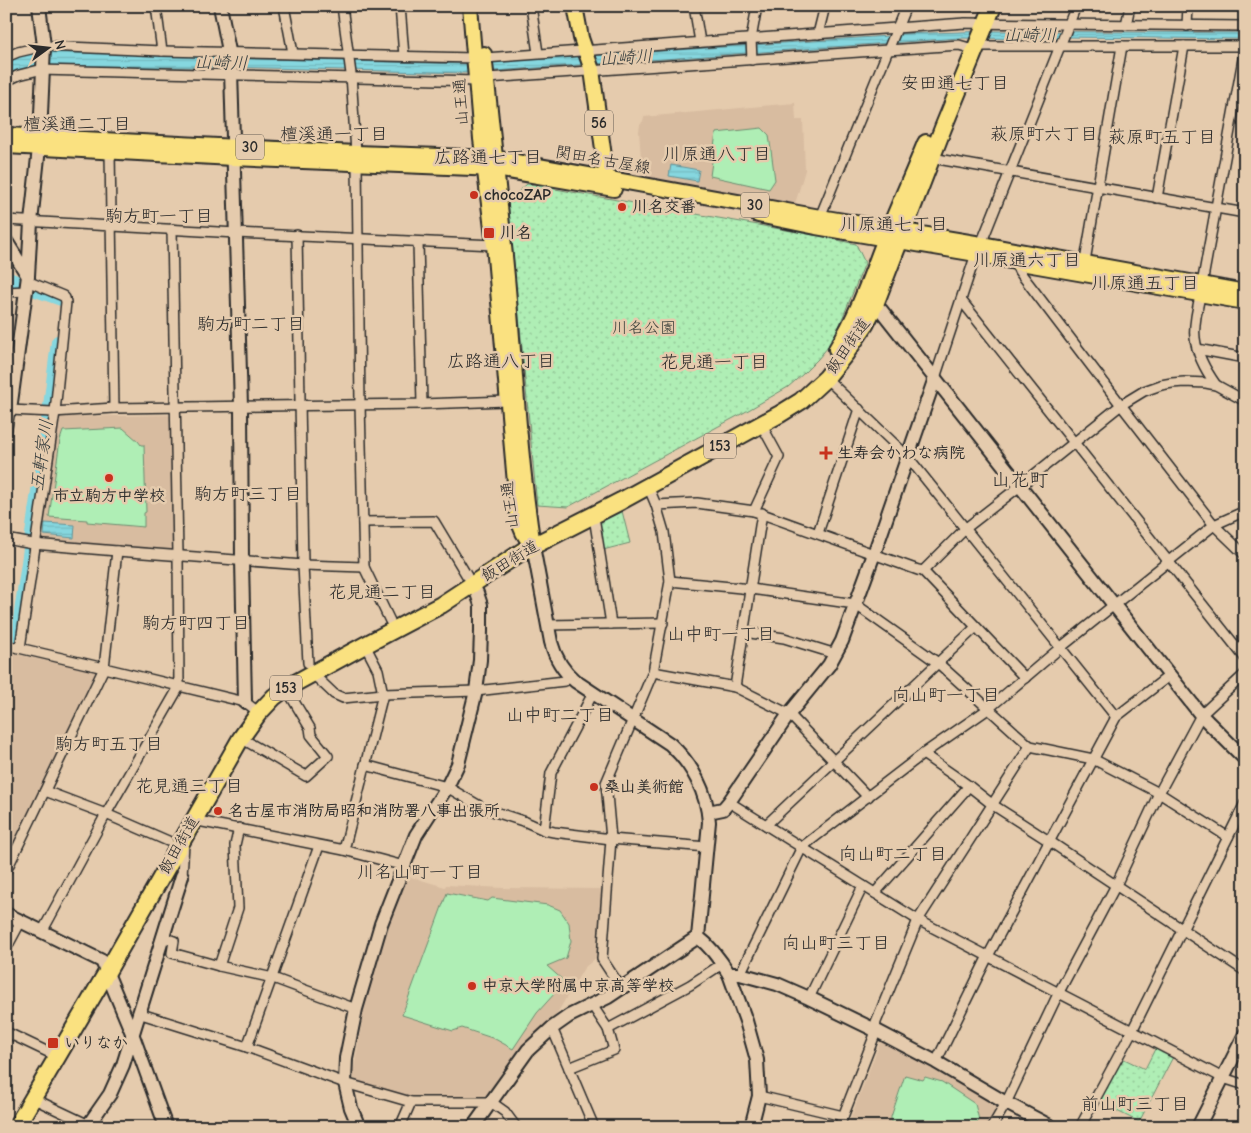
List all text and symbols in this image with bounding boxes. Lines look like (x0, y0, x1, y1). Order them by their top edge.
north arrow (22, 22, 72, 72)
water label: 山崎川 (1003, 25, 1057, 46)
text: N (51, 38, 69, 51)
water label: 山崎川 (598, 46, 654, 70)
water label: 山崎川 (194, 52, 248, 74)
district label: 安田通七丁目 (901, 73, 1009, 94)
street label: 山王通 (450, 77, 472, 127)
road number: 56 (585, 110, 613, 136)
district label: 檀溪通二丁目 (23, 114, 131, 135)
district label: 檀溪通一丁目 (280, 124, 388, 145)
district label: 萩原町六丁目 (990, 124, 1098, 145)
district label: 萩原町五丁目 (1108, 127, 1216, 148)
road number: 30 (236, 134, 264, 160)
street label: 関田名古屋線 (554, 143, 652, 177)
district label: 川原通八丁目 (663, 144, 771, 165)
district label: 広路通七丁目 (434, 147, 542, 168)
place label: chocoZAP (484, 186, 551, 204)
marker: chocoZAP (468, 189, 480, 201)
road number: 30 (741, 192, 769, 218)
place label: 川名交番 (632, 198, 696, 216)
marker: 川名交番 (616, 201, 628, 213)
district label: 駒方町一丁目 (105, 206, 213, 227)
district label: 川原通七丁目 (840, 214, 948, 235)
place label: 川名 (500, 224, 532, 242)
marker: 川名 (482, 226, 496, 240)
district label: 川原通六丁目 (973, 250, 1081, 271)
district label: 川原通五丁目 (1091, 273, 1199, 294)
district label: 駒方町二丁目 (197, 314, 305, 335)
street label: 飯田街道 (822, 315, 874, 377)
park label: 川名公園 (612, 319, 676, 337)
district label: 広路通八丁目 (447, 351, 555, 372)
district label: 花見通一丁目 (660, 352, 768, 373)
water label: 五軒家川 (27, 418, 57, 492)
road number: 153 (704, 434, 736, 458)
place label: 生寿会かわな病院 (837, 444, 965, 462)
marker: 生寿会かわな病院 (819, 446, 833, 460)
district label: 山花町 (991, 469, 1049, 491)
marker: 市立駒方中学校 (103, 472, 115, 484)
street label: 山王通 (498, 480, 522, 530)
district label: 駒方町三丁目 (194, 484, 302, 505)
place label: 市立駒方中学校 (53, 487, 165, 505)
street label: 飯田街道 (478, 537, 542, 585)
district label: 花見通二丁目 (328, 582, 436, 603)
district label: 駒方町四丁目 (142, 613, 250, 634)
district label: 山中町一丁目 (667, 624, 775, 645)
road number: 153 (270, 676, 302, 700)
district label: 向山町一丁目 (892, 685, 1000, 706)
district label: 山中町二丁目 (506, 705, 614, 726)
district label: 駒方町五丁目 (55, 734, 163, 755)
district label: 花見通三丁目 (135, 776, 243, 797)
place label: 桑山美術館 (604, 778, 684, 796)
marker: 桑山美術館 (588, 781, 600, 793)
place label: 名古屋市消防局昭和消防署八事出張所 (228, 802, 500, 820)
marker: 名古屋市消防局昭和消防署八事出張所 (212, 805, 224, 817)
street label: 飯田街道 (155, 813, 203, 877)
district label: 向山町二丁目 (839, 844, 947, 865)
district label: 川名山町一丁目 (357, 862, 483, 883)
district label: 向山町三丁目 (782, 933, 890, 954)
place label: 中京大学附属中京高等学校 (482, 977, 674, 995)
marker: 中京大学附属中京高等学校 (466, 980, 478, 992)
place label: いりなか (64, 1034, 128, 1052)
marker: いりなか (46, 1036, 60, 1050)
district label: 前山町三丁目 (1081, 1094, 1189, 1115)

